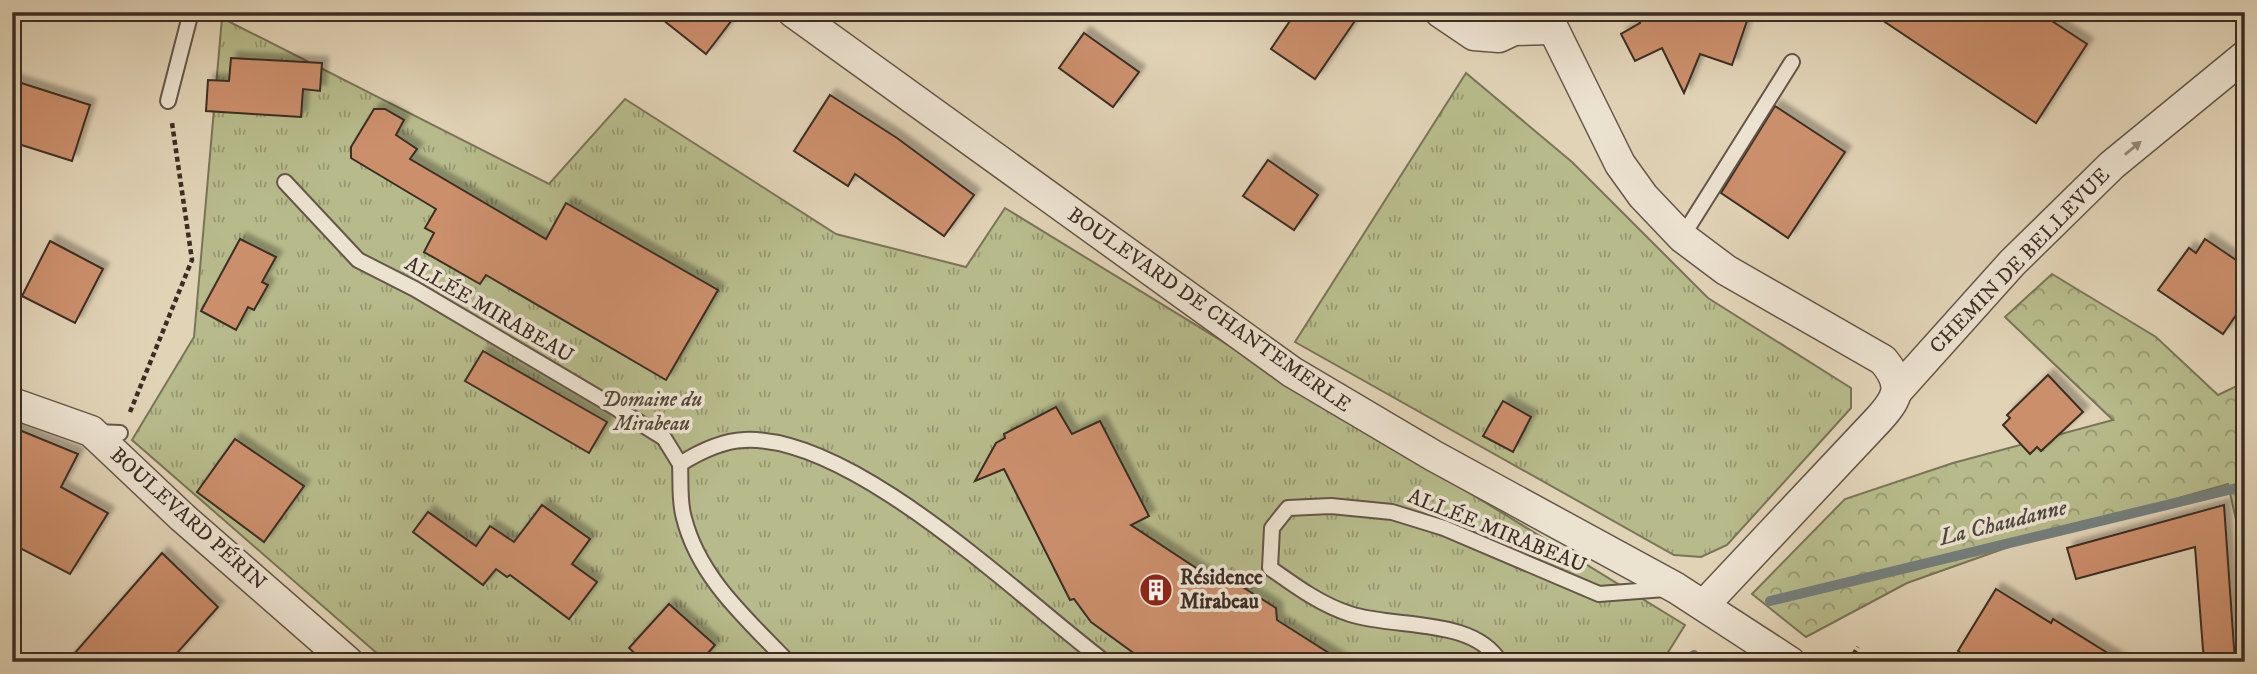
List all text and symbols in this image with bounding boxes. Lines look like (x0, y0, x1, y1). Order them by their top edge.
one-way arrow (2124, 141, 2141, 156)
street label: CHEMIN DE BELLEVUE (1924, 162, 2116, 359)
street label: BOULEVARD DE CHANTEMERLE (1062, 202, 1356, 418)
street label: ALLÉE MIRABEAU (400, 250, 578, 369)
park label: Domaine du Mirabeau (602, 387, 702, 437)
street label: BOULEVARD PÉRIN (105, 441, 272, 596)
street label: ALLÉE MIRABEAU (1404, 482, 1591, 579)
water label: La Chaudanne (1934, 493, 2071, 553)
place label: Résidence Mirabeau (1180, 565, 1263, 615)
building icon: Résidence Mirabeau (1137, 571, 1175, 609)

